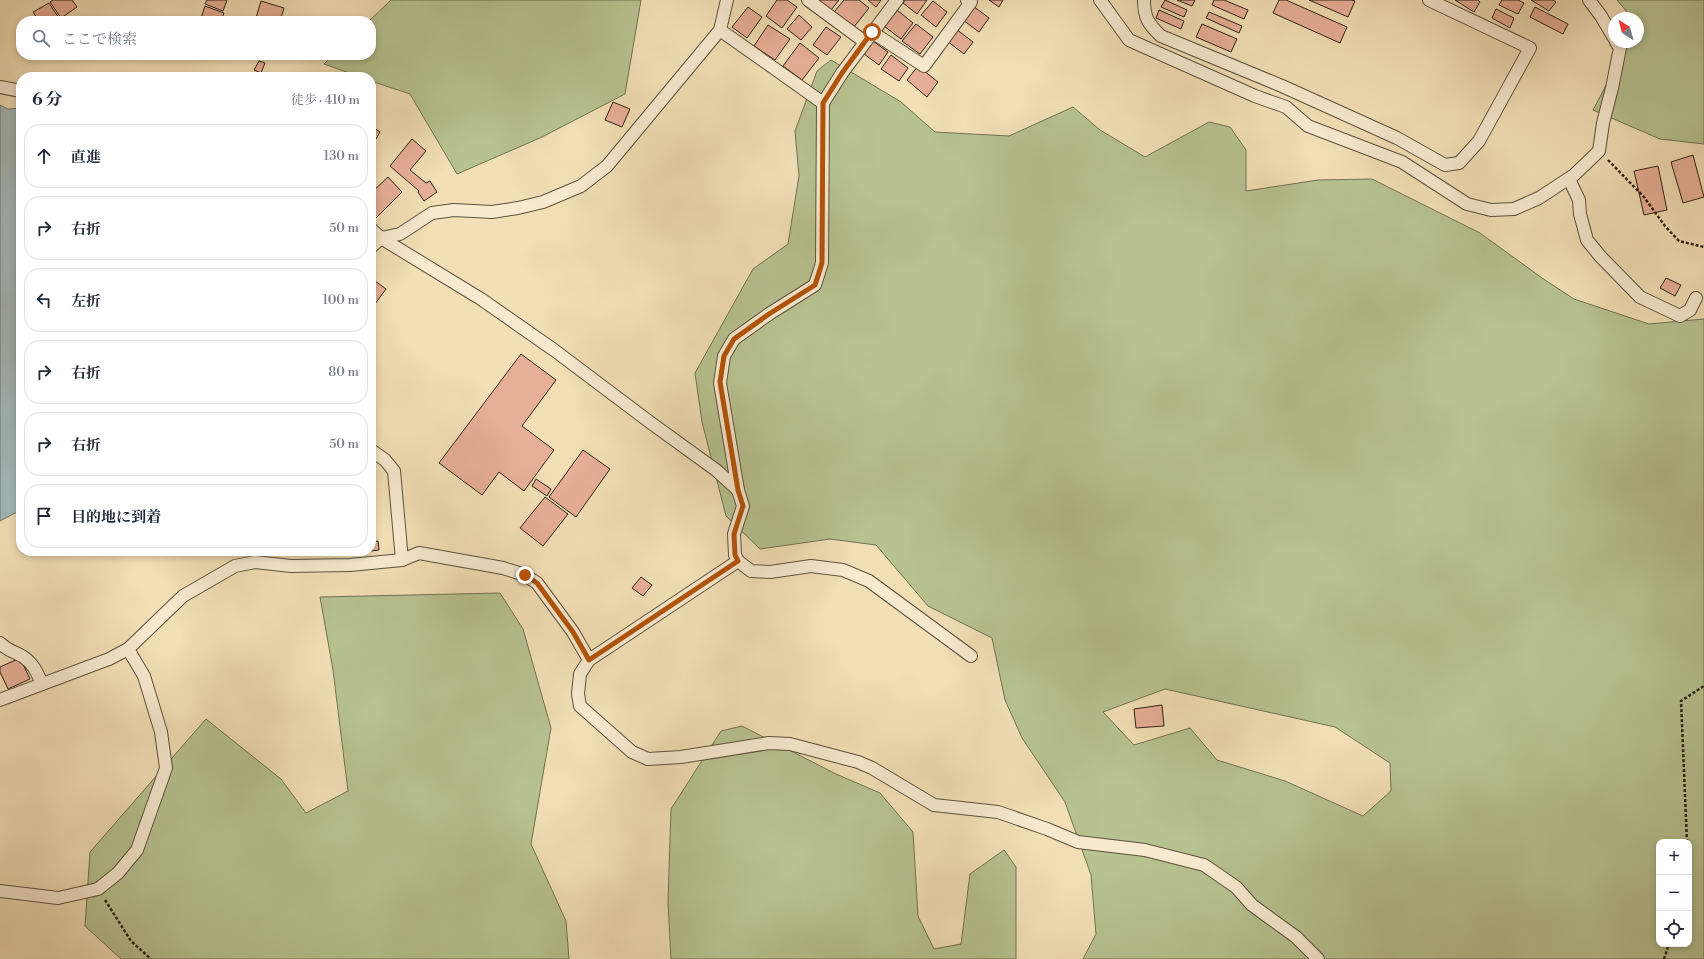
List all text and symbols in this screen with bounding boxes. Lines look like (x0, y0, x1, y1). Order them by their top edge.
north arrow (1608, 12, 1644, 48)
search box (16, 16, 376, 60)
route start (863, 23, 881, 41)
icon: search (30, 27, 52, 49)
text: ここで検索 (62, 30, 137, 49)
text: 6 分 (32, 89, 62, 111)
text: 徒歩 · 410 m (291, 92, 360, 108)
icon: ahead (33, 145, 55, 167)
text: 直進 (71, 148, 101, 167)
text: 130 m (324, 148, 359, 164)
icon: right (33, 217, 55, 239)
text: 右折 (71, 220, 101, 239)
text: 50 m (329, 220, 359, 236)
icon: left (33, 289, 55, 311)
text: 左折 (71, 292, 101, 311)
text: 100 m (323, 292, 359, 308)
icon: right (33, 361, 55, 383)
text: 右折 (71, 364, 101, 383)
text: 80 m (328, 364, 359, 380)
icon: right (33, 433, 55, 455)
text: 右折 (71, 436, 101, 455)
text: 50 m (329, 436, 359, 452)
icon: arrive (33, 505, 55, 527)
text: 目的地に到着 (71, 508, 161, 527)
route end (516, 566, 534, 584)
map controls (1656, 839, 1692, 947)
button: + (1656, 839, 1692, 875)
button: − (1656, 875, 1692, 911)
button: locate (1656, 911, 1692, 947)

